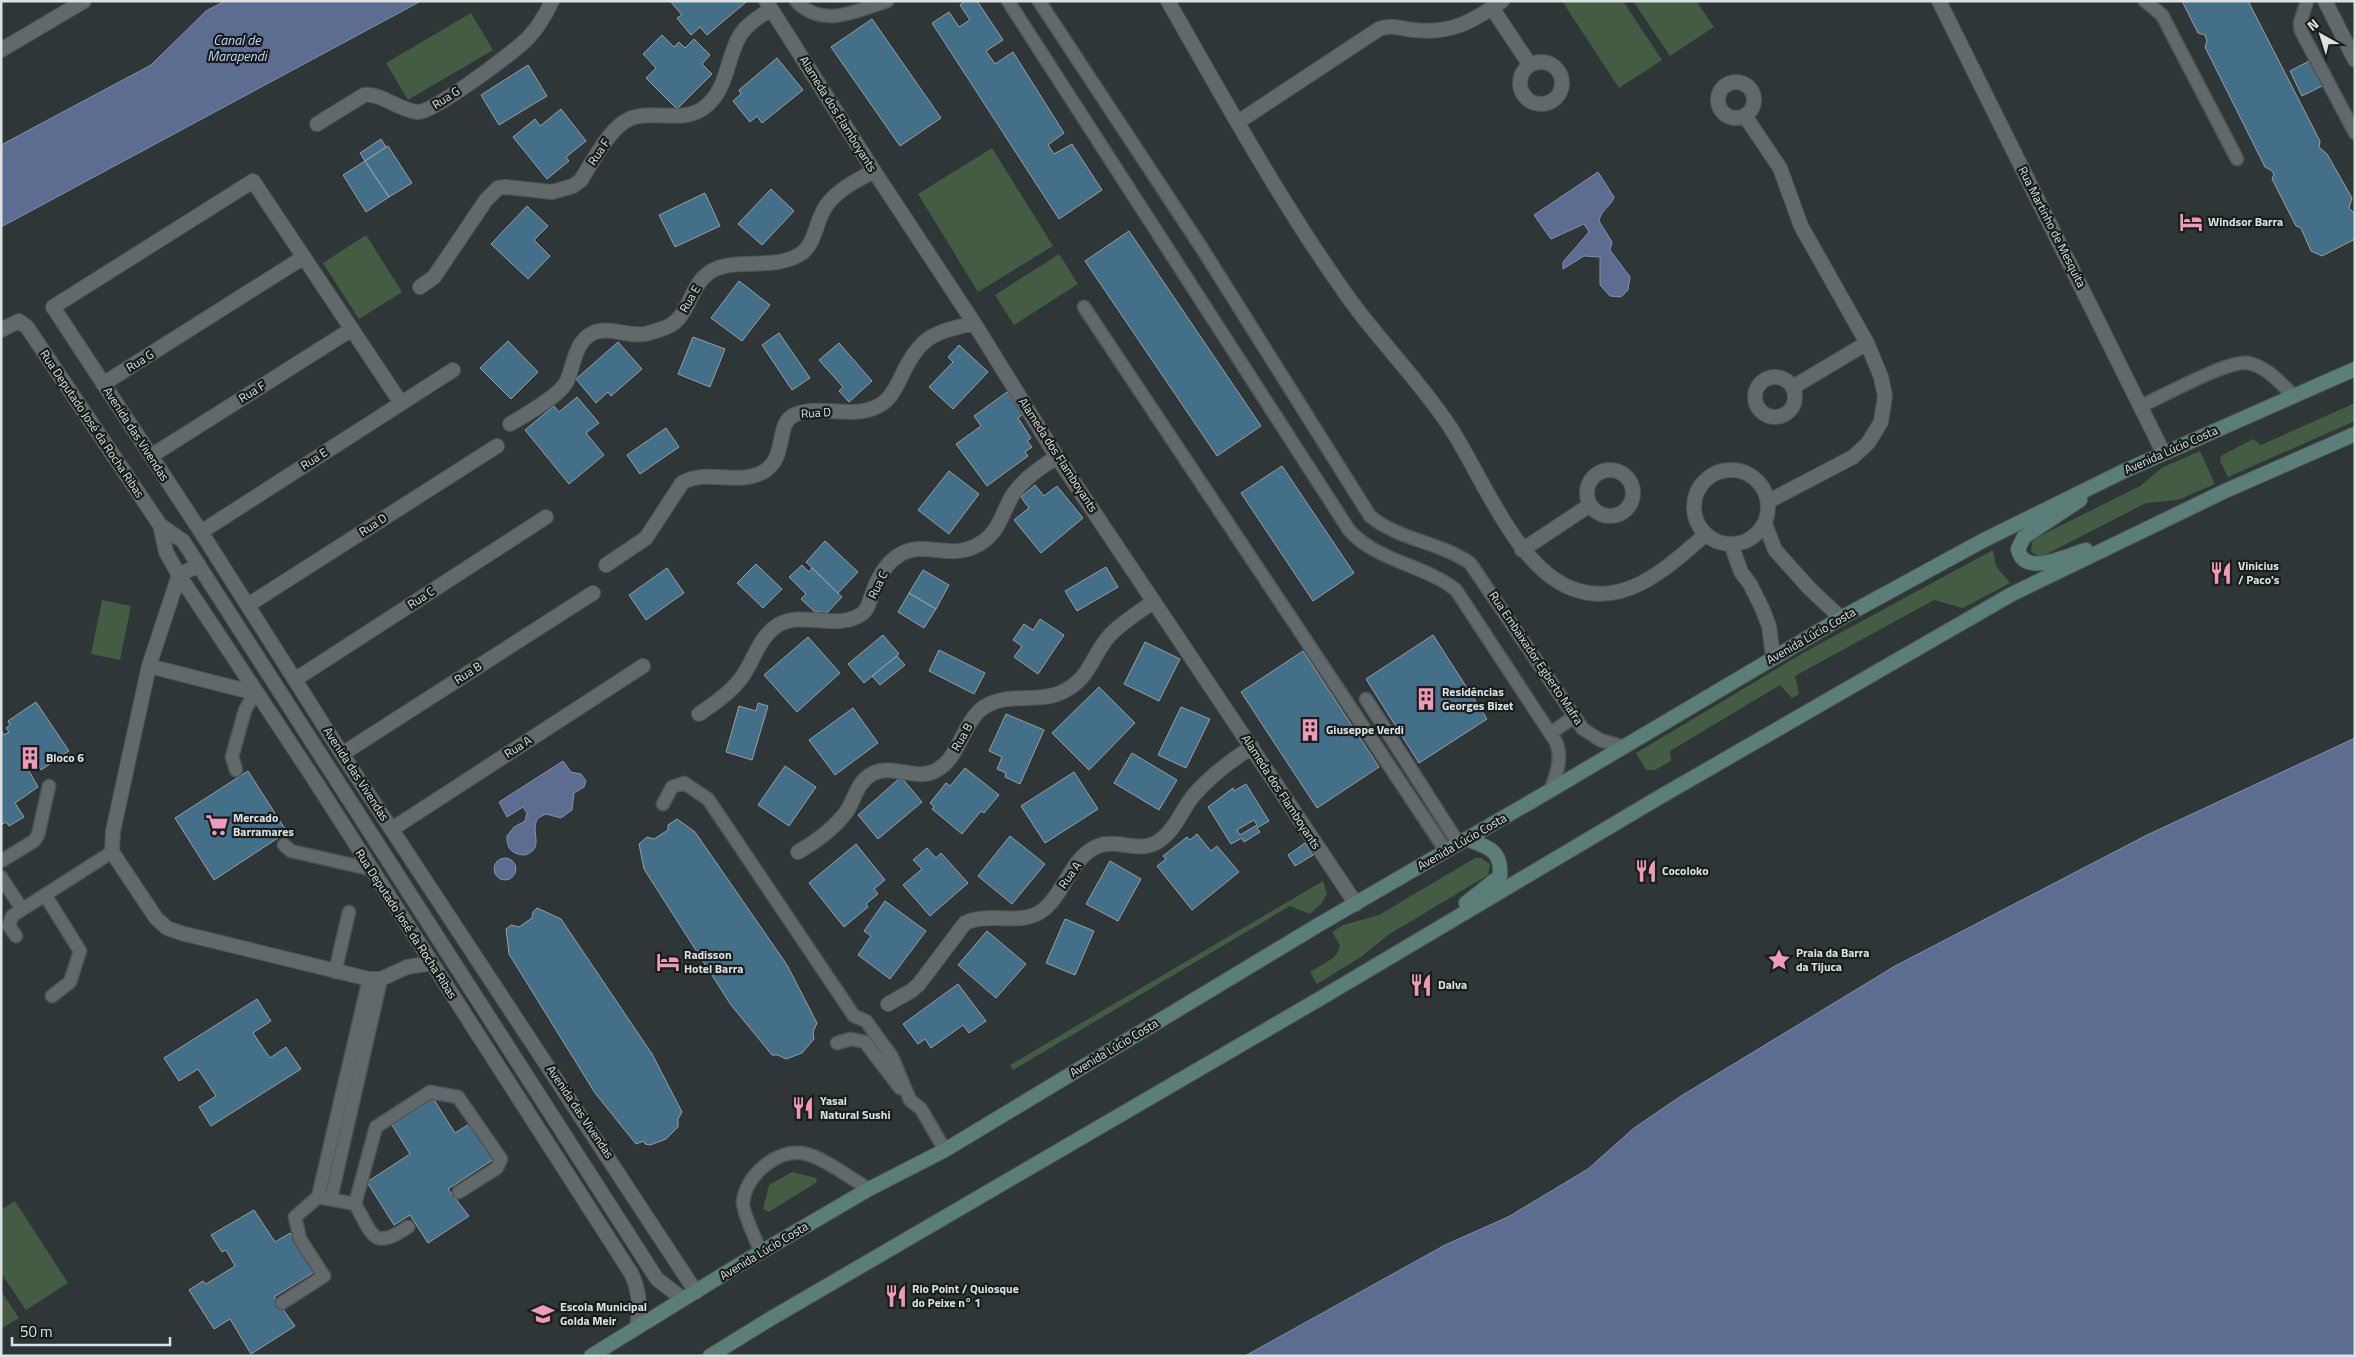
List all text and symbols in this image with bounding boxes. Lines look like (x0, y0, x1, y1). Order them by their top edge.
north arrow (2296, 10, 2346, 60)
text: N (2302, 13, 2323, 36)
water label: Canal de Marapendi (207, 29, 269, 66)
street label: Alameda dos Flamboyants (795, 52, 882, 176)
street label: Rua G (428, 82, 463, 114)
street label: Rua F (583, 135, 614, 169)
street label: Rua Martinho de Mesquita (2014, 163, 2091, 291)
hotel icon: Windsor Barra (2178, 209, 2204, 235)
place label: Windsor Barra (2208, 212, 2283, 231)
street label: Rua E (674, 281, 705, 316)
street label: Rua G (122, 345, 157, 377)
street label: Rua Deputado José da Rocha Ribas (36, 346, 150, 502)
street label: Rua F (235, 376, 269, 407)
street label: Avenida das Vivendas (99, 383, 174, 485)
street label: Alameda dos Flamboyants (1014, 394, 1103, 516)
street label: Rua D (800, 402, 832, 423)
street label: Avenida Lúcio Costa (2121, 420, 2220, 479)
street label: Rua E (296, 443, 331, 474)
street label: Rua D (355, 508, 391, 541)
place label: Vinicius / Paco's (2238, 556, 2280, 589)
restaurant icon: Vinicius / Paco's (2208, 560, 2234, 586)
street label: Rua C (863, 567, 893, 602)
street label: Rua C (403, 581, 438, 613)
street label: Rua Embaixador Egberto Mafra (1485, 587, 1588, 728)
street label: Avenida Lúcio Costa (1763, 602, 1859, 669)
street label: Rua B (450, 657, 485, 689)
place label: Residências Georges Bizet (1442, 682, 1514, 715)
building icon: Residências Georges Bizet (1413, 686, 1439, 712)
building icon: Giuseppe Verdi (1297, 717, 1323, 743)
street label: Rua B (946, 719, 977, 754)
place label: Giuseppe Verdi (1326, 720, 1404, 739)
street label: Avenida das Vivendas (319, 723, 394, 825)
street label: Rua A (500, 731, 535, 763)
street label: Alameda dos Flamboyants (1237, 731, 1326, 853)
building icon: Bloco 6 (17, 745, 43, 771)
place label: Bloco 6 (46, 748, 84, 767)
place label: Mercado Barramares (233, 808, 294, 841)
street label: Avenida Lúcio Costa (1414, 808, 1510, 875)
supermarket icon: Mercado Barramares (204, 812, 230, 838)
street label: Rua Deputado José da Rocha Ribas (351, 845, 462, 1003)
street label: Rua A (1053, 857, 1086, 892)
restaurant icon: Cocoloko (1633, 858, 1659, 884)
place label: Cocoloko (1662, 861, 1709, 880)
place label: Praia da Barra da Tijuca (1796, 943, 1869, 976)
place label: Radisson Hotel Barra (684, 945, 743, 978)
place icon: Praia da Barra da Tijuca (1766, 947, 1792, 973)
hotel icon: Radisson Hotel Barra (655, 949, 681, 975)
restaurant icon: Dalva (1408, 972, 1434, 998)
place label: Dalva (1438, 975, 1467, 994)
street label: Avenida Lúcio Costa (1066, 1014, 1162, 1082)
street label: Avenida das Vivendas (542, 1061, 619, 1163)
place label: Yasai Natural Sushi (820, 1091, 891, 1124)
restaurant icon: Yasai Natural Sushi (790, 1095, 816, 1121)
street label: Avenida Lúcio Costa (716, 1217, 812, 1285)
place label: Rio Point / Quiosque do Peixe n° 1 (912, 1279, 1019, 1312)
restaurant icon: Rio Point / Quiosque do Peixe n° 1 (883, 1283, 909, 1309)
place label: Escola Municipal Golda Meir (560, 1297, 647, 1330)
school or university icon: Escola Municipal Golda Meir (530, 1301, 556, 1327)
scale bar (12, 1314, 170, 1346)
text: 50 m (20, 1320, 53, 1343)

